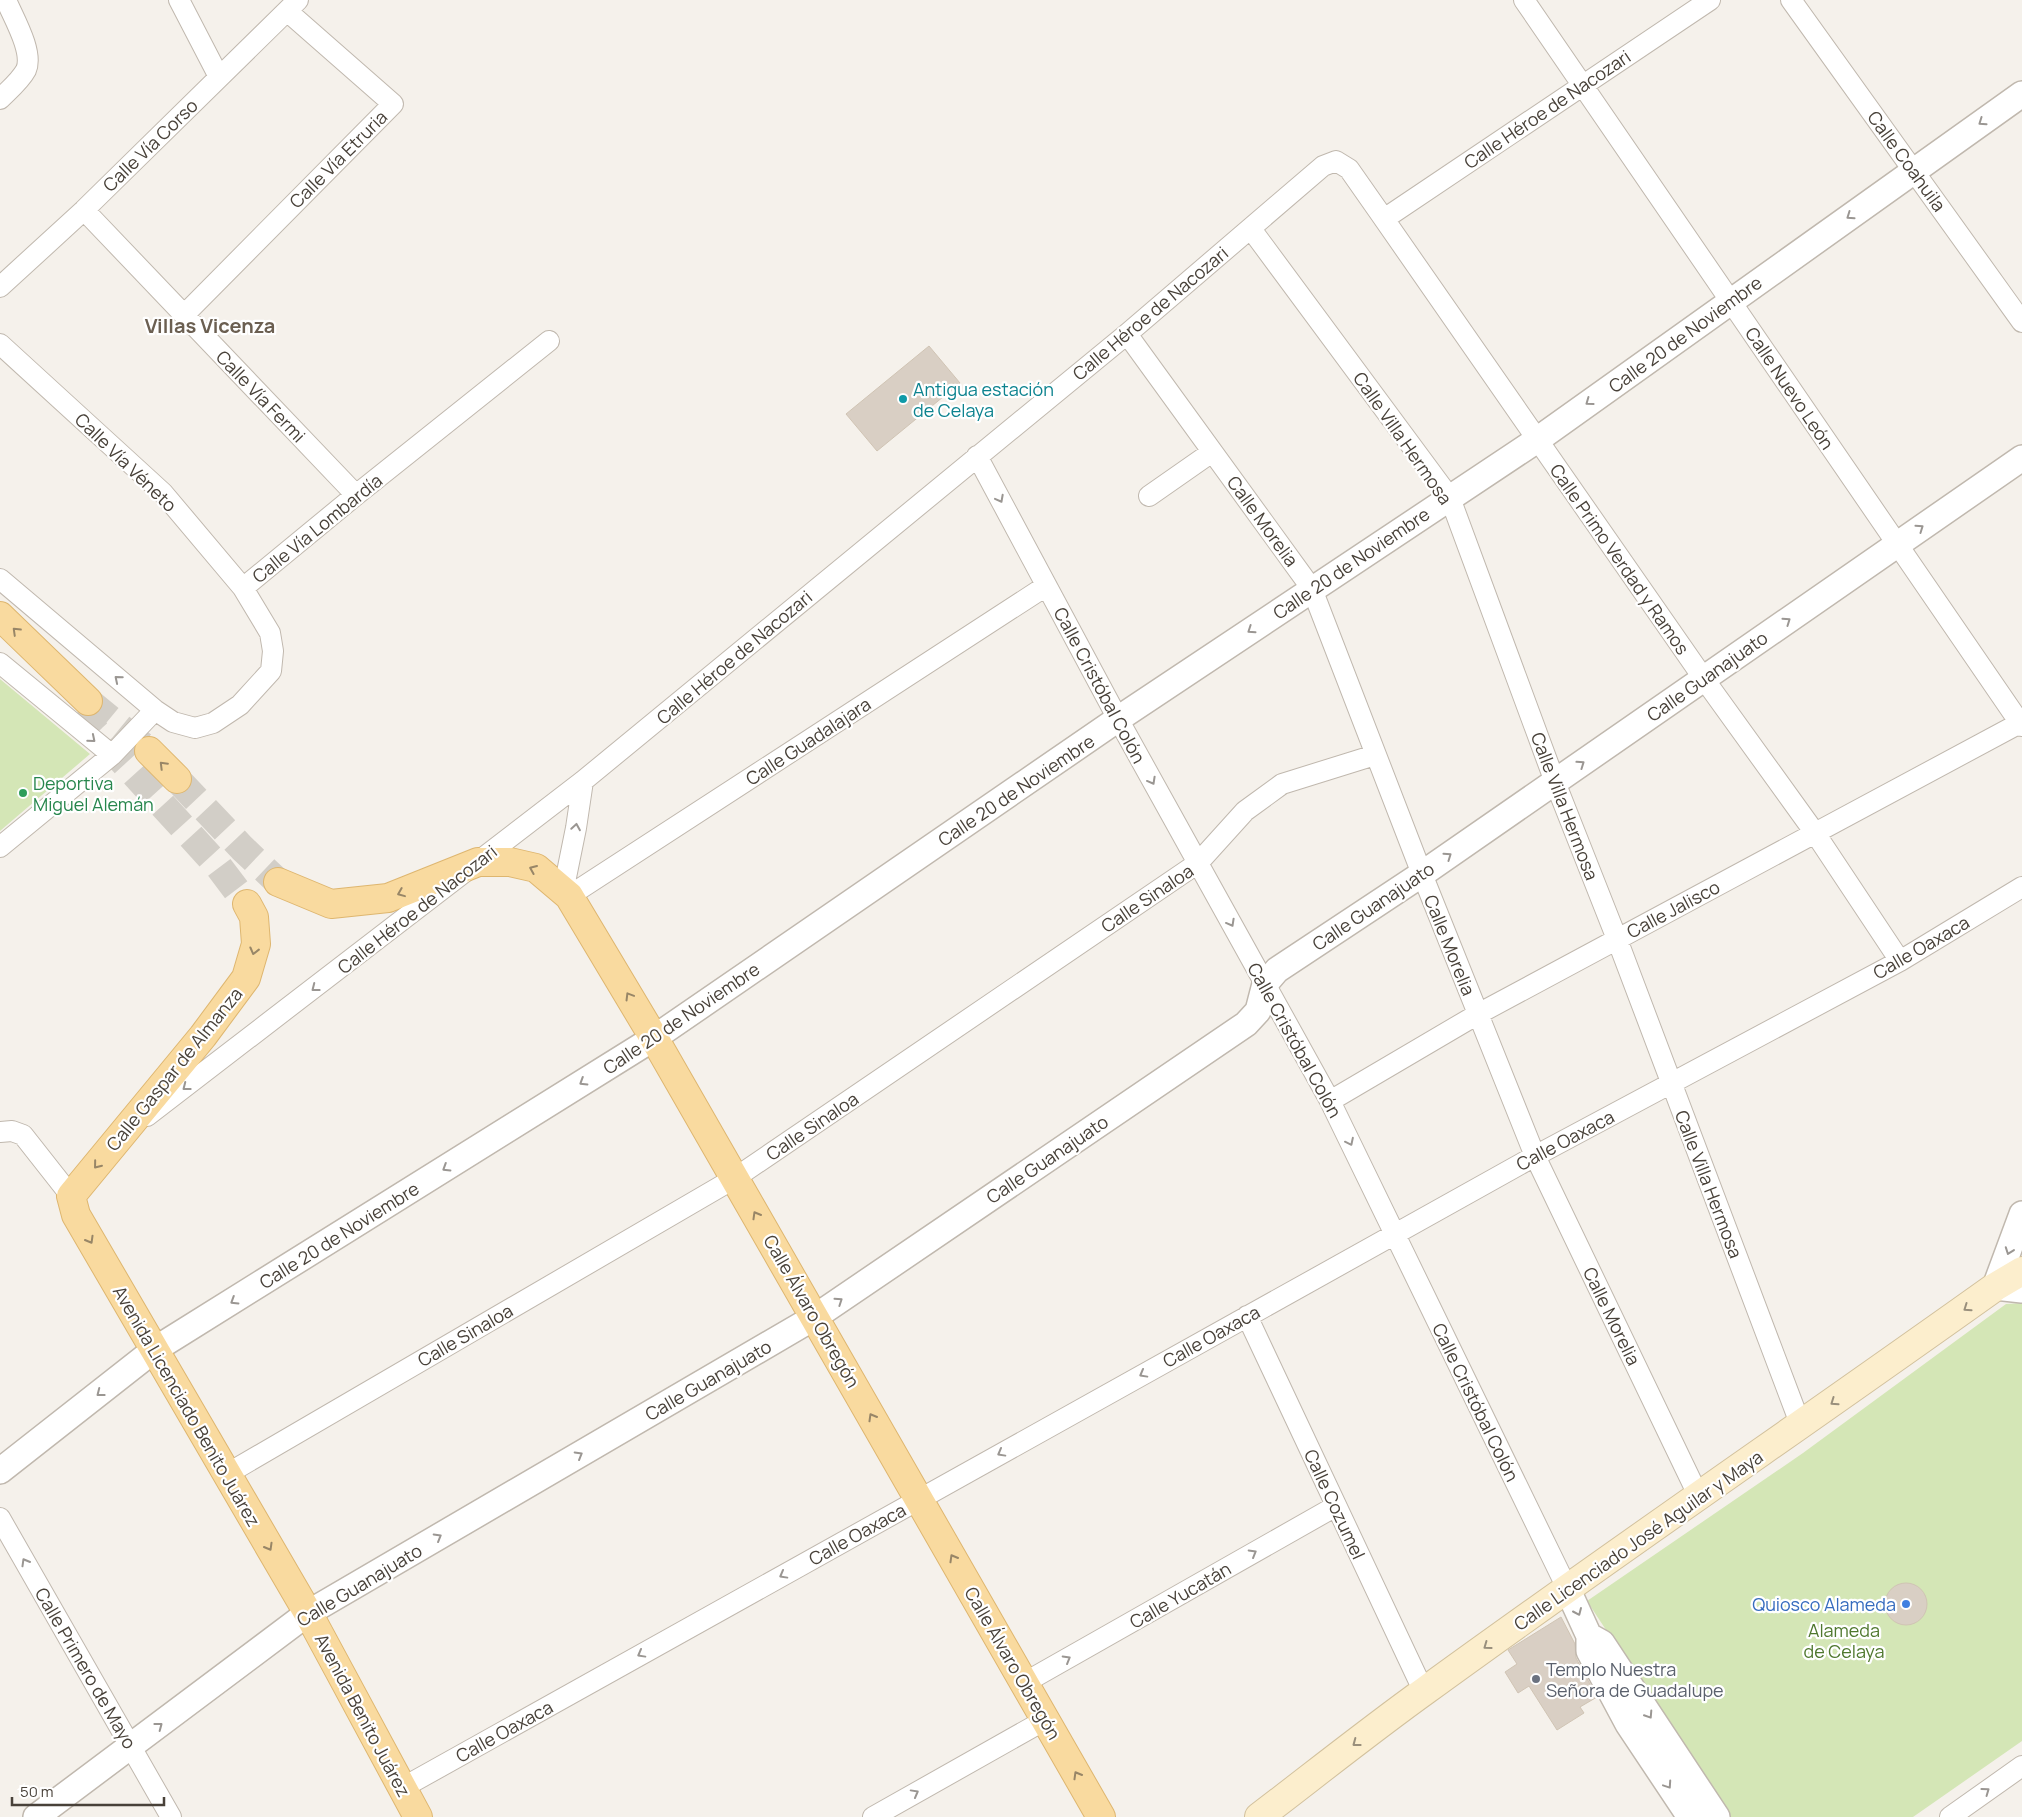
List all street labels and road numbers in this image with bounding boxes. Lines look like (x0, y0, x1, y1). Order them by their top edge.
street label: Calle Héroe de Nacozari (1459, 44, 1635, 174)
street label: Calle Vía Corso (97, 93, 203, 197)
street label: Calle Vía Etruria (284, 105, 392, 213)
street label: Calle Coahuila (1862, 106, 1952, 216)
street label: Calle Héroe de Nacozari (1067, 241, 1233, 385)
street label: Calle 20 de Noviembre (1604, 270, 1766, 398)
street label: Calle Nuevo León (1740, 322, 1840, 454)
street label: Calle Vía Fermi (211, 345, 311, 447)
street label: Calle Villa Hermosa (1348, 367, 1458, 509)
street label: Calle Vía Véneto (70, 407, 182, 517)
street label: Calle Primo Verdad y Ramos (1545, 459, 1695, 659)
street label: Calle Vía Lombardía (247, 468, 387, 588)
street label: Calle Morelia (1222, 471, 1304, 571)
street label: Calle 20 de Noviembre (1268, 502, 1434, 624)
street label: Calle Héroe de Nacozari (651, 585, 817, 729)
street label: Calle Cristóbal Colón (1049, 603, 1151, 767)
street label: Calle Guanajuato (1642, 625, 1772, 727)
street label: Calle Guadalajara (741, 692, 875, 790)
street label: Calle 20 de Noviembre (933, 729, 1099, 851)
street label: Calle Villa Hermosa (1526, 729, 1604, 883)
street label: Calle Héroe de Nacozari (332, 839, 502, 979)
street label: Calle Guanajuato (1307, 856, 1439, 956)
street label: Calle Sinaloa (1096, 858, 1198, 938)
street label: Calle Jalisco (1622, 874, 1724, 944)
street label: Calle Morelia (1419, 891, 1481, 999)
street label: Calle Oaxaca (1868, 910, 1974, 984)
street label: Calle 20 de Noviembre (598, 957, 764, 1079)
street label: Calle Cristóbal Colón (1242, 958, 1348, 1122)
street label: Calle Gaspar de Almanza (101, 982, 247, 1156)
street label: Calle Sinaloa (761, 1086, 863, 1166)
street label: Calle Oaxaca (1512, 1104, 1618, 1176)
street label: Calle Villa Hermosa (1670, 1107, 1748, 1261)
street label: Calle Guanajuato (981, 1109, 1113, 1209)
street label: Calle 20 de Noviembre (255, 1176, 423, 1294)
street label: Calle Álvaro Obregón (758, 1230, 866, 1392)
street label: Calle Morelia (1578, 1263, 1646, 1369)
street label: Avenida Licenciado Benito Juárez (108, 1281, 266, 1531)
street label: Calle Sinaloa (413, 1298, 517, 1372)
street label: Calle Oaxaca (1158, 1299, 1264, 1373)
street label: Calle Cristóbal Colón (1427, 1319, 1525, 1485)
street label: Calle Guanajuato (640, 1334, 776, 1426)
street label: Calle Cozumel (1299, 1445, 1371, 1563)
street label: Calle Licenciado José Aguilar y Maya (1509, 1445, 1767, 1635)
street label: Calle Oaxaca (804, 1497, 910, 1571)
street label: Calle Guanajuato (292, 1538, 426, 1632)
street label: Calle Yucatán (1125, 1556, 1235, 1634)
street label: Calle Álvaro Obregón (959, 1582, 1067, 1744)
street label: Calle Primero de Mayo (30, 1583, 142, 1753)
street label: Avenida Benito Juárez (310, 1629, 416, 1801)
street label: Calle Oaxaca (451, 1694, 557, 1768)

